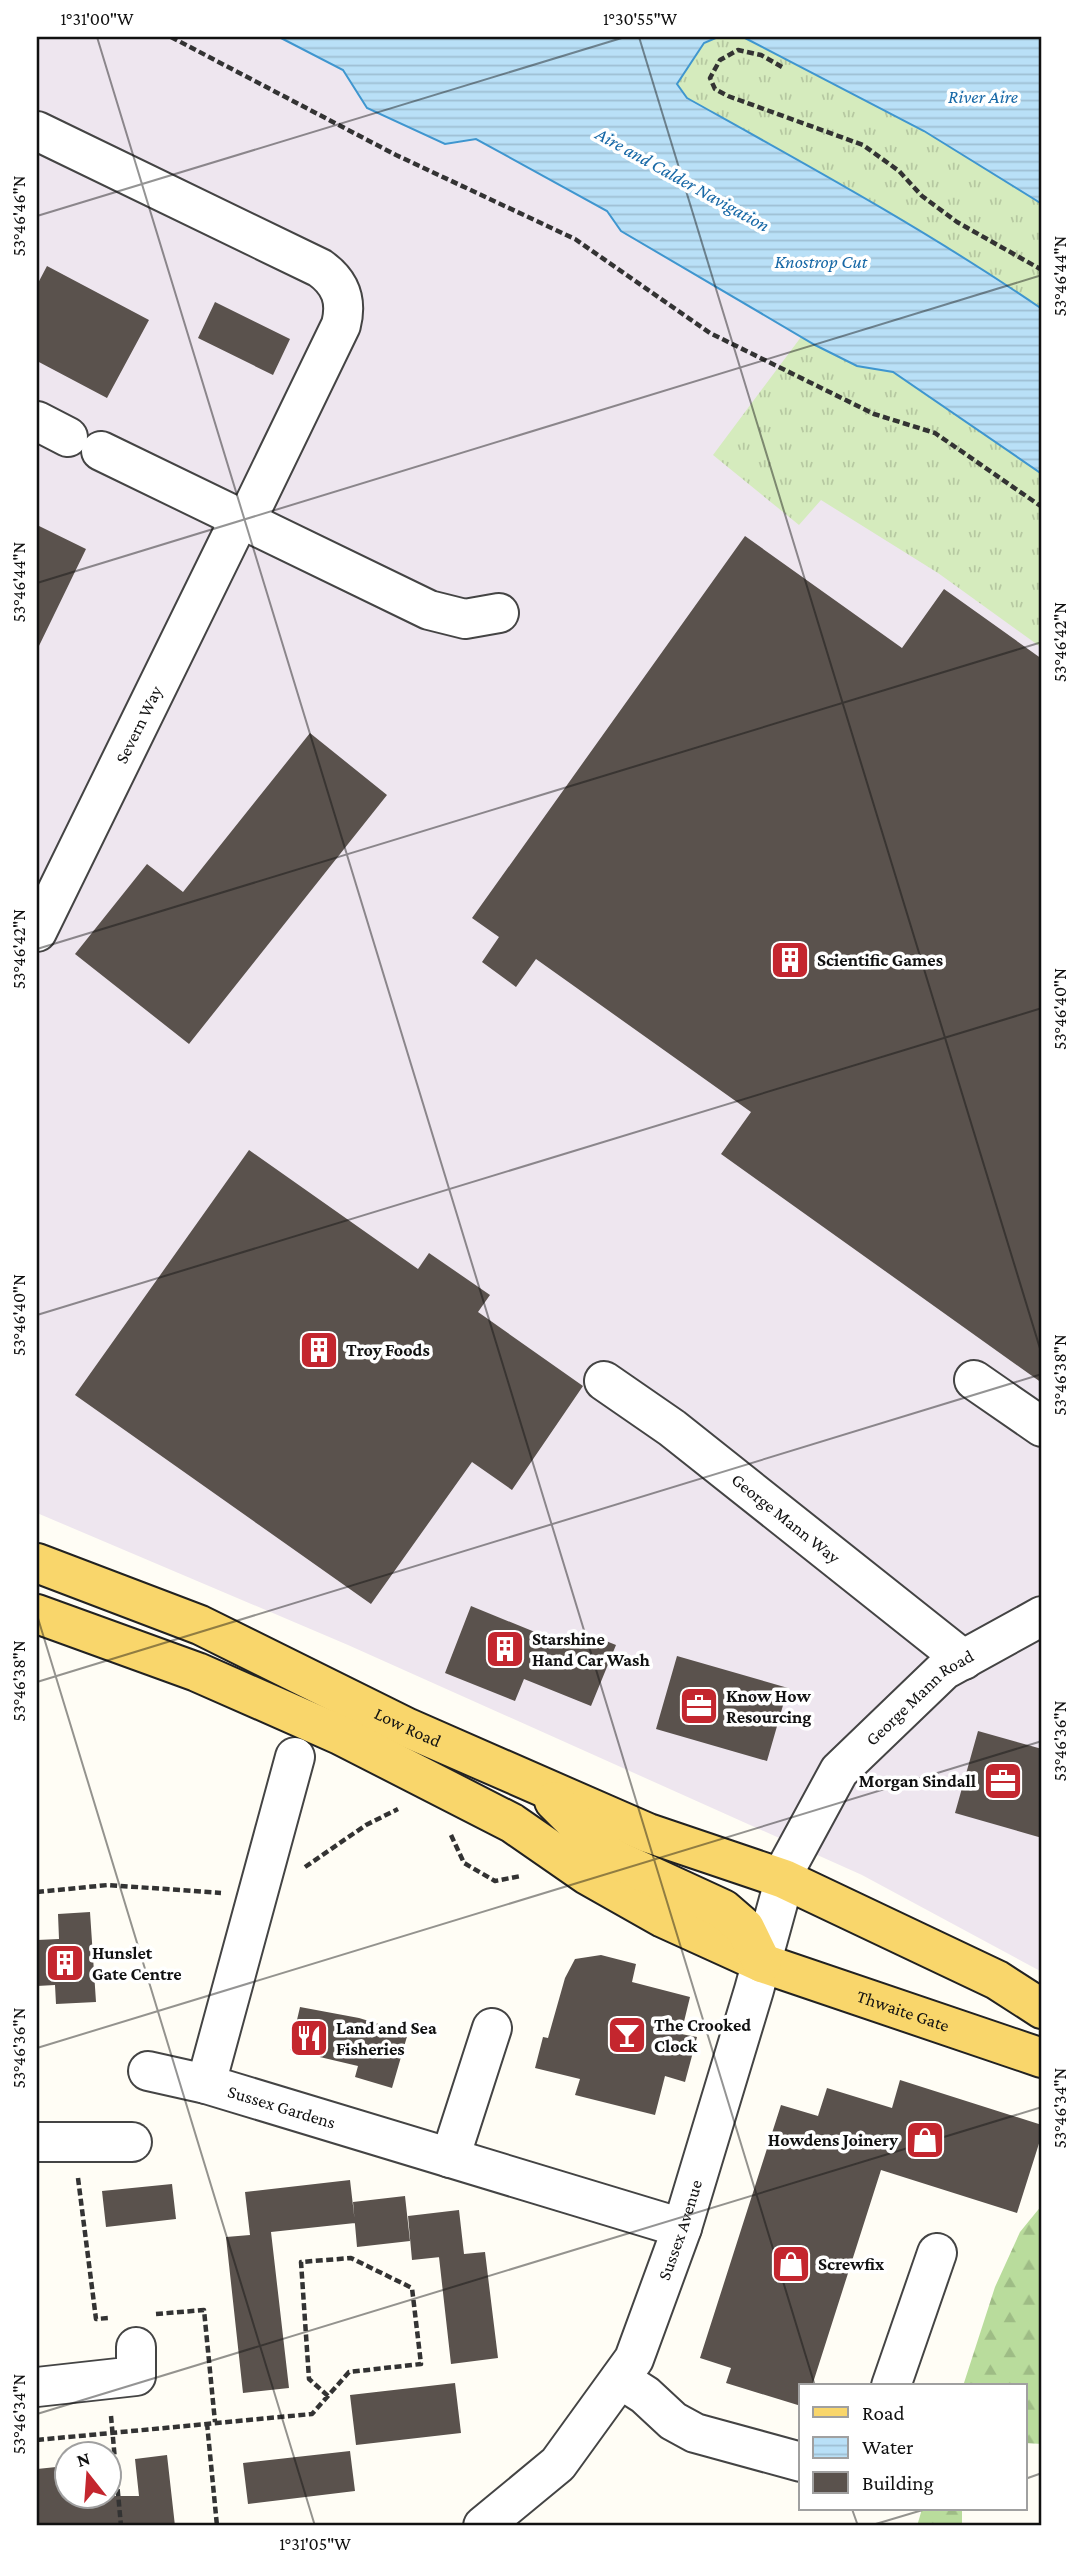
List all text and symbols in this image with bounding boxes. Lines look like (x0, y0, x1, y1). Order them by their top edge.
text: 1°31'00"W (61, 9, 134, 29)
text: 1°30'55"W (603, 9, 678, 29)
water label: River Aire (948, 86, 1018, 107)
water label: Aire and Calder Navigation (591, 122, 773, 236)
text: 53°46'46"N (9, 175, 29, 257)
text: 53°46'44"N (1050, 235, 1070, 316)
water label: Knostrop Cut (775, 251, 868, 272)
text: 53°46'44"N (9, 541, 29, 622)
text: 53°46'42"N (1050, 602, 1070, 682)
street label: Severn Way (111, 682, 166, 767)
text: 53°46'42"N (9, 909, 29, 989)
building icon: Scientific Games (769, 939, 811, 981)
place label: Scientific Games (817, 950, 943, 970)
text: 53°46'40"N (1050, 968, 1070, 1050)
text: 53°46'40"N (9, 1274, 29, 1356)
building icon: Troy Foods (298, 1329, 340, 1371)
text: 53°46'38"N (1050, 1334, 1070, 1416)
place label: Troy Foods (346, 1340, 430, 1360)
street label: George Mann Way (728, 1469, 844, 1568)
building icon: Starshine Hand Car Wash (484, 1628, 526, 1670)
place label: Starshine Hand Car Wash (532, 1629, 650, 1670)
text: 53°46'38"N (9, 1640, 29, 1722)
street label: George Mann Road (862, 1645, 977, 1750)
office icon: Know How Resourcing (678, 1685, 720, 1727)
place label: Know How Resourcing (726, 1686, 811, 1727)
text: 53°46'36"N (1050, 1700, 1070, 1782)
street label: Low Road (371, 1703, 445, 1751)
office icon: Morgan Sindall (982, 1760, 1024, 1802)
place label: Morgan Sindall (859, 1771, 976, 1791)
building icon: Hunslet Gate Centre (44, 1942, 86, 1984)
place label: Hunslet Gate Centre (92, 1943, 182, 1984)
street label: Thwaite Gate (854, 1986, 952, 2036)
text: 53°46'36"N (9, 2007, 29, 2089)
bar icon: The Crooked Clock (606, 2014, 648, 2056)
place label: The Crooked Clock (654, 2015, 751, 2056)
restaurant icon: Land and Sea Fisheries (288, 2017, 330, 2059)
place label: Land and Sea Fisheries (336, 2018, 437, 2059)
text: 53°46'34"N (1050, 2067, 1070, 2148)
street label: Sussex Gardens (225, 2081, 338, 2133)
shop icon: Howdens Joinery (904, 2119, 946, 2161)
place label: Howdens Joinery (768, 2130, 898, 2150)
street label: Sussex Avenue (654, 2177, 706, 2283)
shop icon: Screwfix (770, 2243, 812, 2285)
place label: Screwfix (818, 2254, 885, 2274)
text: 53°46'34"N (9, 2373, 29, 2454)
legend (799, 2384, 1026, 2510)
text: Road (862, 2401, 905, 2425)
text: Water (862, 2435, 914, 2459)
north arrow (52, 2440, 122, 2510)
text: N (74, 2447, 92, 2471)
text: Building (862, 2471, 934, 2495)
text: 1°31'05"W (279, 2534, 351, 2554)

